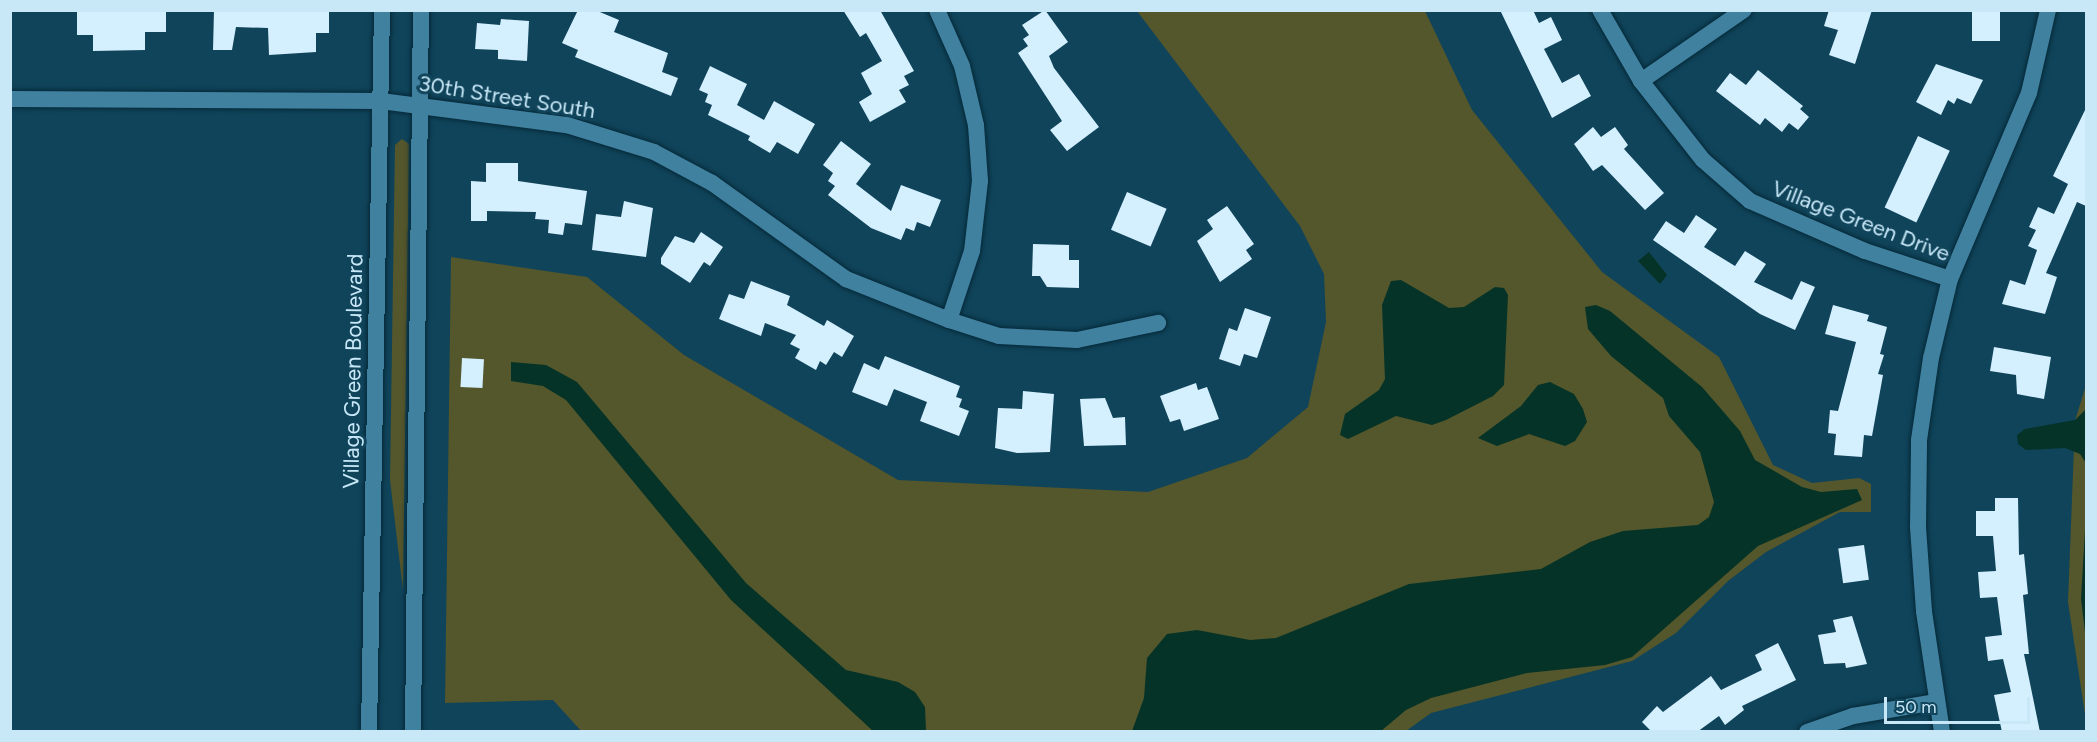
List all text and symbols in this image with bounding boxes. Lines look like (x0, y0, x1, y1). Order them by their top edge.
street label: 30th Street South (417, 70, 597, 124)
street label: Village Green Drive (1768, 175, 1954, 267)
street label: Village Green Boulevard (338, 253, 368, 489)
scale bar (1887, 685, 2032, 723)
text: 50 m (1895, 696, 1937, 718)

